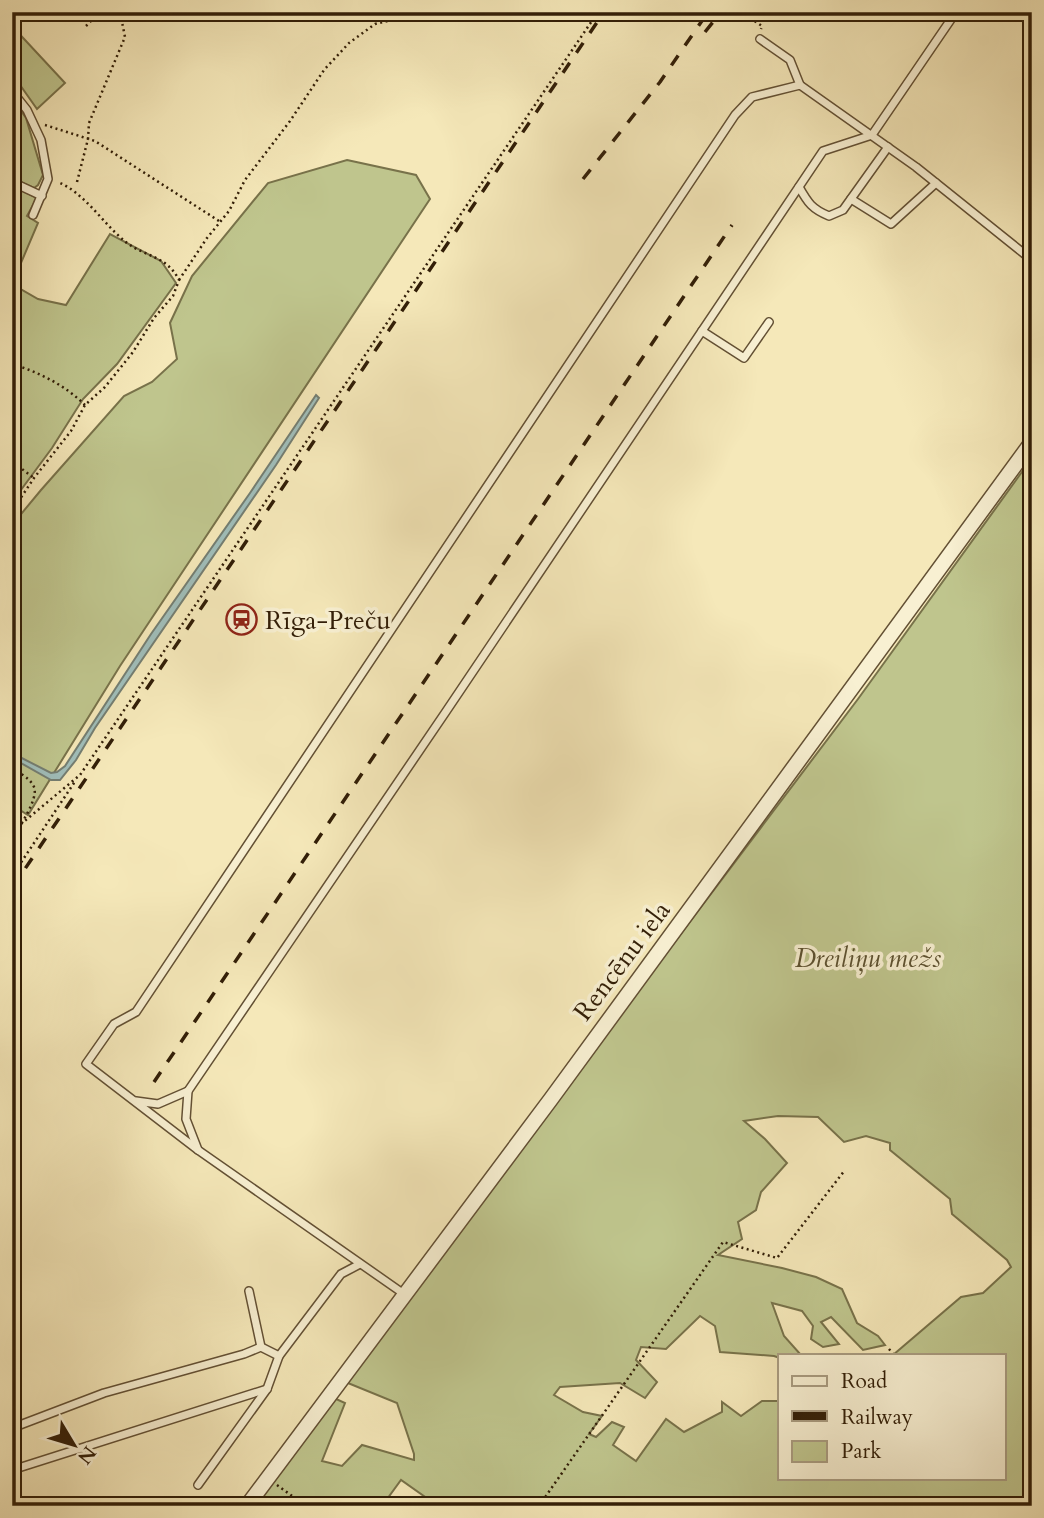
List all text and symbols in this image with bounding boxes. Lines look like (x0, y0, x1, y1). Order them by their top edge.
station icon: Rīga-Preču (225, 603, 259, 637)
place label: Rīga-Preču (265, 603, 391, 638)
street label: Rencēnu iela (566, 894, 678, 1028)
park label: Dreiliņu mežs (795, 941, 941, 976)
legend (778, 1354, 1006, 1480)
text: Road (841, 1367, 887, 1396)
text: Railway (841, 1403, 913, 1432)
north arrow (38, 1410, 108, 1480)
text: Park (841, 1437, 882, 1466)
text: N (71, 1440, 102, 1470)

